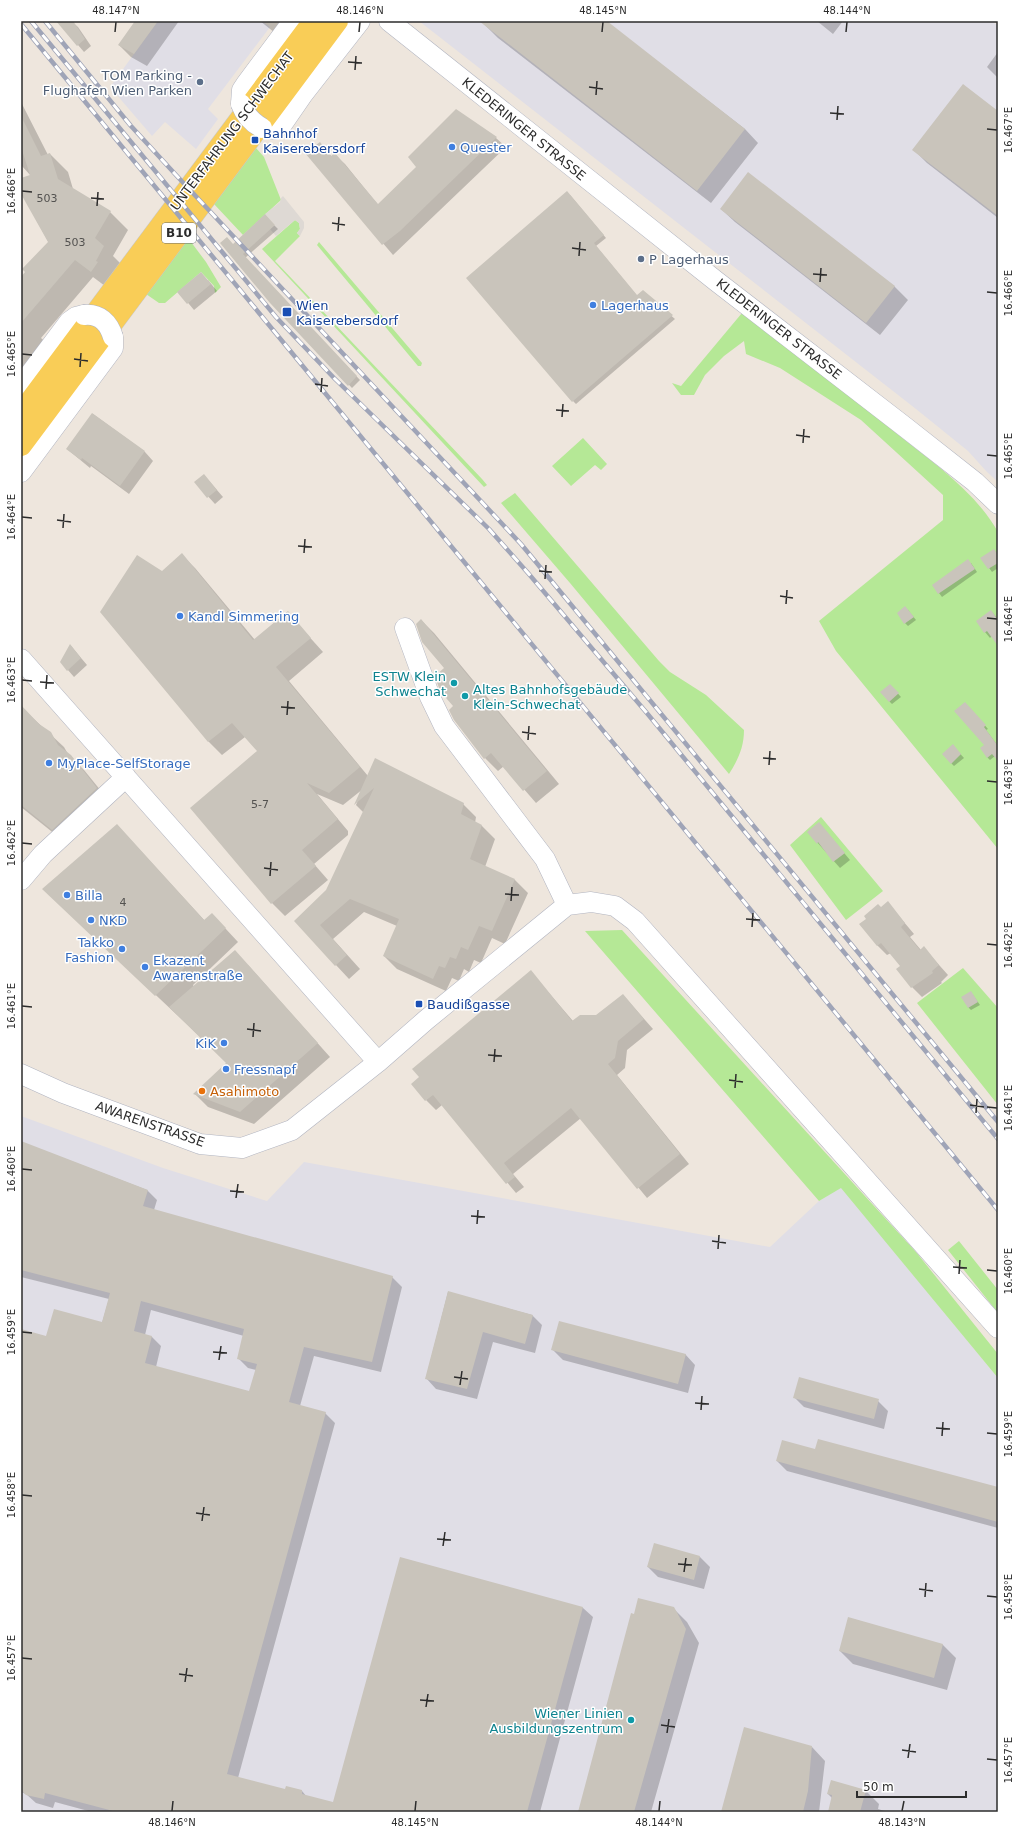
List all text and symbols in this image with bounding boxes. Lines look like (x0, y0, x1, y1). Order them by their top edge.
text: 48.147°N (92, 5, 140, 16)
text: 48.146°N (336, 5, 384, 16)
text: 48.145°N (579, 5, 627, 16)
text: 48.144°N (823, 5, 871, 16)
street label: UNTERFAHRUNG SCHWECHAT (167, 49, 297, 213)
place label: TOM Parking - Flughafen Wien Parken (43, 68, 192, 98)
street label: KLEDERINGER STRASSE (459, 75, 589, 183)
marker: TOM Parking - Flughafen Wien Parken (195, 77, 205, 87)
text: 16.467°E (1003, 107, 1014, 153)
place label: Bahnhof Kaiserebersdorf (263, 126, 366, 156)
marker: Bahnhof Kaiserebersdorf (250, 135, 260, 145)
place label: Quester (460, 140, 512, 155)
marker: Quester (447, 142, 457, 152)
text: 16.466°E (6, 168, 17, 214)
house number: 503 (37, 192, 58, 205)
road number: B10 (162, 223, 196, 243)
house number: 503 (65, 236, 86, 249)
place label: P Lagerhaus (649, 252, 729, 267)
marker: P Lagerhaus (636, 254, 646, 264)
text: 16.466°E (1003, 270, 1014, 316)
street label: KLEDERINGER STRASSE (713, 276, 845, 382)
place label: Wien Kaiserebersdorf (296, 298, 399, 328)
place label: Lagerhaus (601, 298, 669, 313)
marker: Lagerhaus (588, 300, 598, 310)
marker: Wien Kaiserebersdorf (281, 306, 293, 318)
text: 16.465°E (6, 331, 17, 377)
text: 16.465°E (1003, 433, 1014, 479)
text: 16.464°E (6, 494, 17, 540)
text: 16.464°E (1003, 596, 1014, 642)
place label: Kandl Simmering (188, 609, 299, 624)
marker: Kandl Simmering (175, 611, 185, 621)
text: 16.463°E (6, 657, 17, 703)
place label: ESTW Klein Schwechat (373, 669, 446, 699)
marker: ESTW Klein Schwechat (449, 678, 459, 688)
place label: Altes Bahnhofsgebäude Klein-Schwechat (473, 682, 627, 712)
marker: Altes Bahnhofsgebäude Klein-Schwechat (460, 691, 470, 701)
place label: MyPlace-SelfStorage (57, 756, 190, 771)
marker: MyPlace-SelfStorage (44, 758, 54, 768)
text: 16.463°E (1003, 759, 1014, 805)
house number: 5-7 (251, 798, 269, 811)
text: 16.462°E (6, 820, 17, 866)
place label: Billa (75, 888, 103, 903)
marker: Billa (62, 890, 72, 900)
house number: 4 (120, 896, 127, 909)
place label: NKD (99, 913, 127, 928)
marker: NKD (86, 915, 96, 925)
text: 16.462°E (1003, 922, 1014, 968)
place label: Takko Fashion (65, 935, 114, 965)
marker: Takko Fashion (117, 944, 127, 954)
place label: Ekazent Awarenstraße (153, 953, 243, 983)
marker: Ekazent Awarenstraße (140, 962, 150, 972)
text: 16.461°E (6, 983, 17, 1029)
place label: Baudißgasse (427, 997, 510, 1012)
marker: Baudißgasse (414, 999, 424, 1009)
place label: KiK (195, 1036, 216, 1051)
marker: KiK (219, 1038, 229, 1048)
place label: Fressnapf (234, 1062, 297, 1077)
marker: Fressnapf (221, 1064, 231, 1074)
place label: Asahimoto (210, 1084, 279, 1099)
text: 16.461°E (1003, 1085, 1014, 1131)
marker: Asahimoto (197, 1086, 207, 1096)
street label: AWARENSTRASSE (93, 1098, 207, 1150)
text: 16.460°E (6, 1146, 17, 1192)
text: 16.460°E (1003, 1248, 1014, 1294)
text: 16.459°E (6, 1309, 17, 1355)
text: 16.459°E (1003, 1411, 1014, 1457)
text: 16.458°E (6, 1472, 17, 1518)
text: 16.458°E (1003, 1574, 1014, 1620)
text: 16.457°E (6, 1635, 17, 1681)
place label: Wiener Linien Ausbildungszentrum (489, 1706, 623, 1736)
marker: Wiener Linien Ausbildungszentrum (626, 1715, 636, 1725)
text: 16.457°E (1003, 1737, 1014, 1783)
scale bar (857, 1773, 966, 1799)
text: 50 m (863, 1780, 894, 1794)
text: 48.146°N (148, 1817, 196, 1828)
text: 48.145°N (391, 1817, 439, 1828)
text: 48.144°N (635, 1817, 683, 1828)
text: 48.143°N (878, 1817, 926, 1828)

